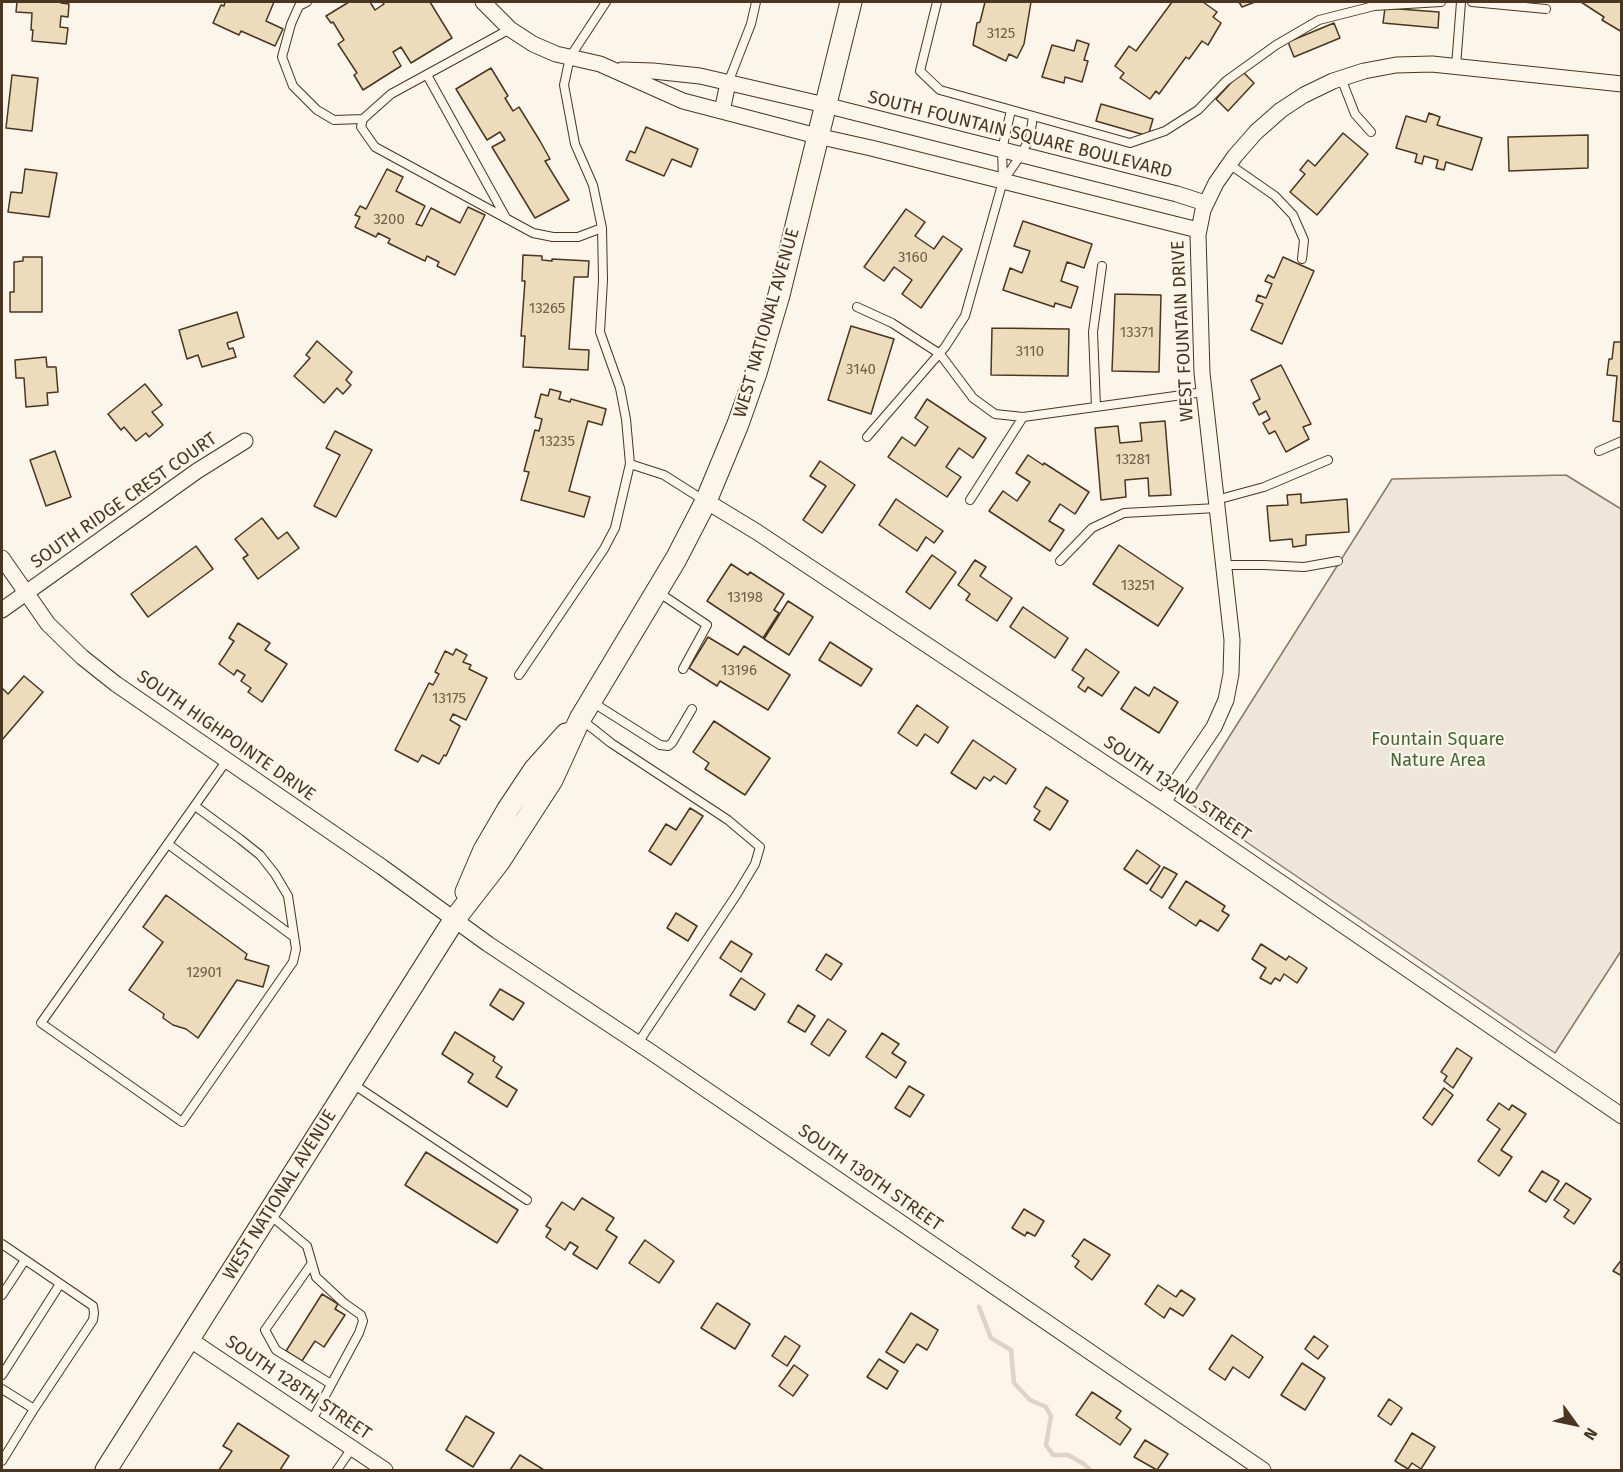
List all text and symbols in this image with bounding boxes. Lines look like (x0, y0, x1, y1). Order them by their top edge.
house number: 3125 (987, 25, 1015, 43)
street label: SOUTH FOUNTAIN SQUARE BOULEVARD (866, 87, 1174, 183)
house number: 3200 (373, 211, 405, 229)
street label: WEST NATIONAL AVENUE (730, 226, 804, 420)
street label: WEST FOUNTAIN DRIVE (1167, 240, 1199, 422)
house number: 3160 (898, 249, 928, 267)
house number: 13265 (529, 300, 565, 318)
house number: 13371 (1120, 324, 1154, 342)
house number: 3110 (1016, 343, 1044, 361)
house number: 3140 (846, 361, 876, 379)
street label: SOUTH RIDGE CREST COURT (27, 429, 221, 573)
house number: 13235 (539, 433, 575, 451)
house number: 13281 (1115, 451, 1151, 469)
house number: 13251 (1121, 577, 1155, 595)
house number: 13198 (727, 589, 763, 607)
house number: 13196 (721, 662, 757, 680)
street label: SOUTH HIGHPOINTE DRIVE (132, 666, 320, 806)
house number: 13175 (432, 690, 466, 708)
park label: Fountain Square Nature Area (1371, 729, 1505, 771)
street label: SOUTH 132ND STREET (1099, 732, 1255, 846)
house number: 12901 (186, 964, 222, 982)
street label: WEST NATIONAL AVENUE (219, 1106, 341, 1284)
street label: SOUTH 130TH STREET (794, 1120, 946, 1236)
street label: SOUTH 128TH STREET (221, 1331, 375, 1445)
north arrow (1545, 1394, 1605, 1454)
text: N (1580, 1424, 1601, 1444)

